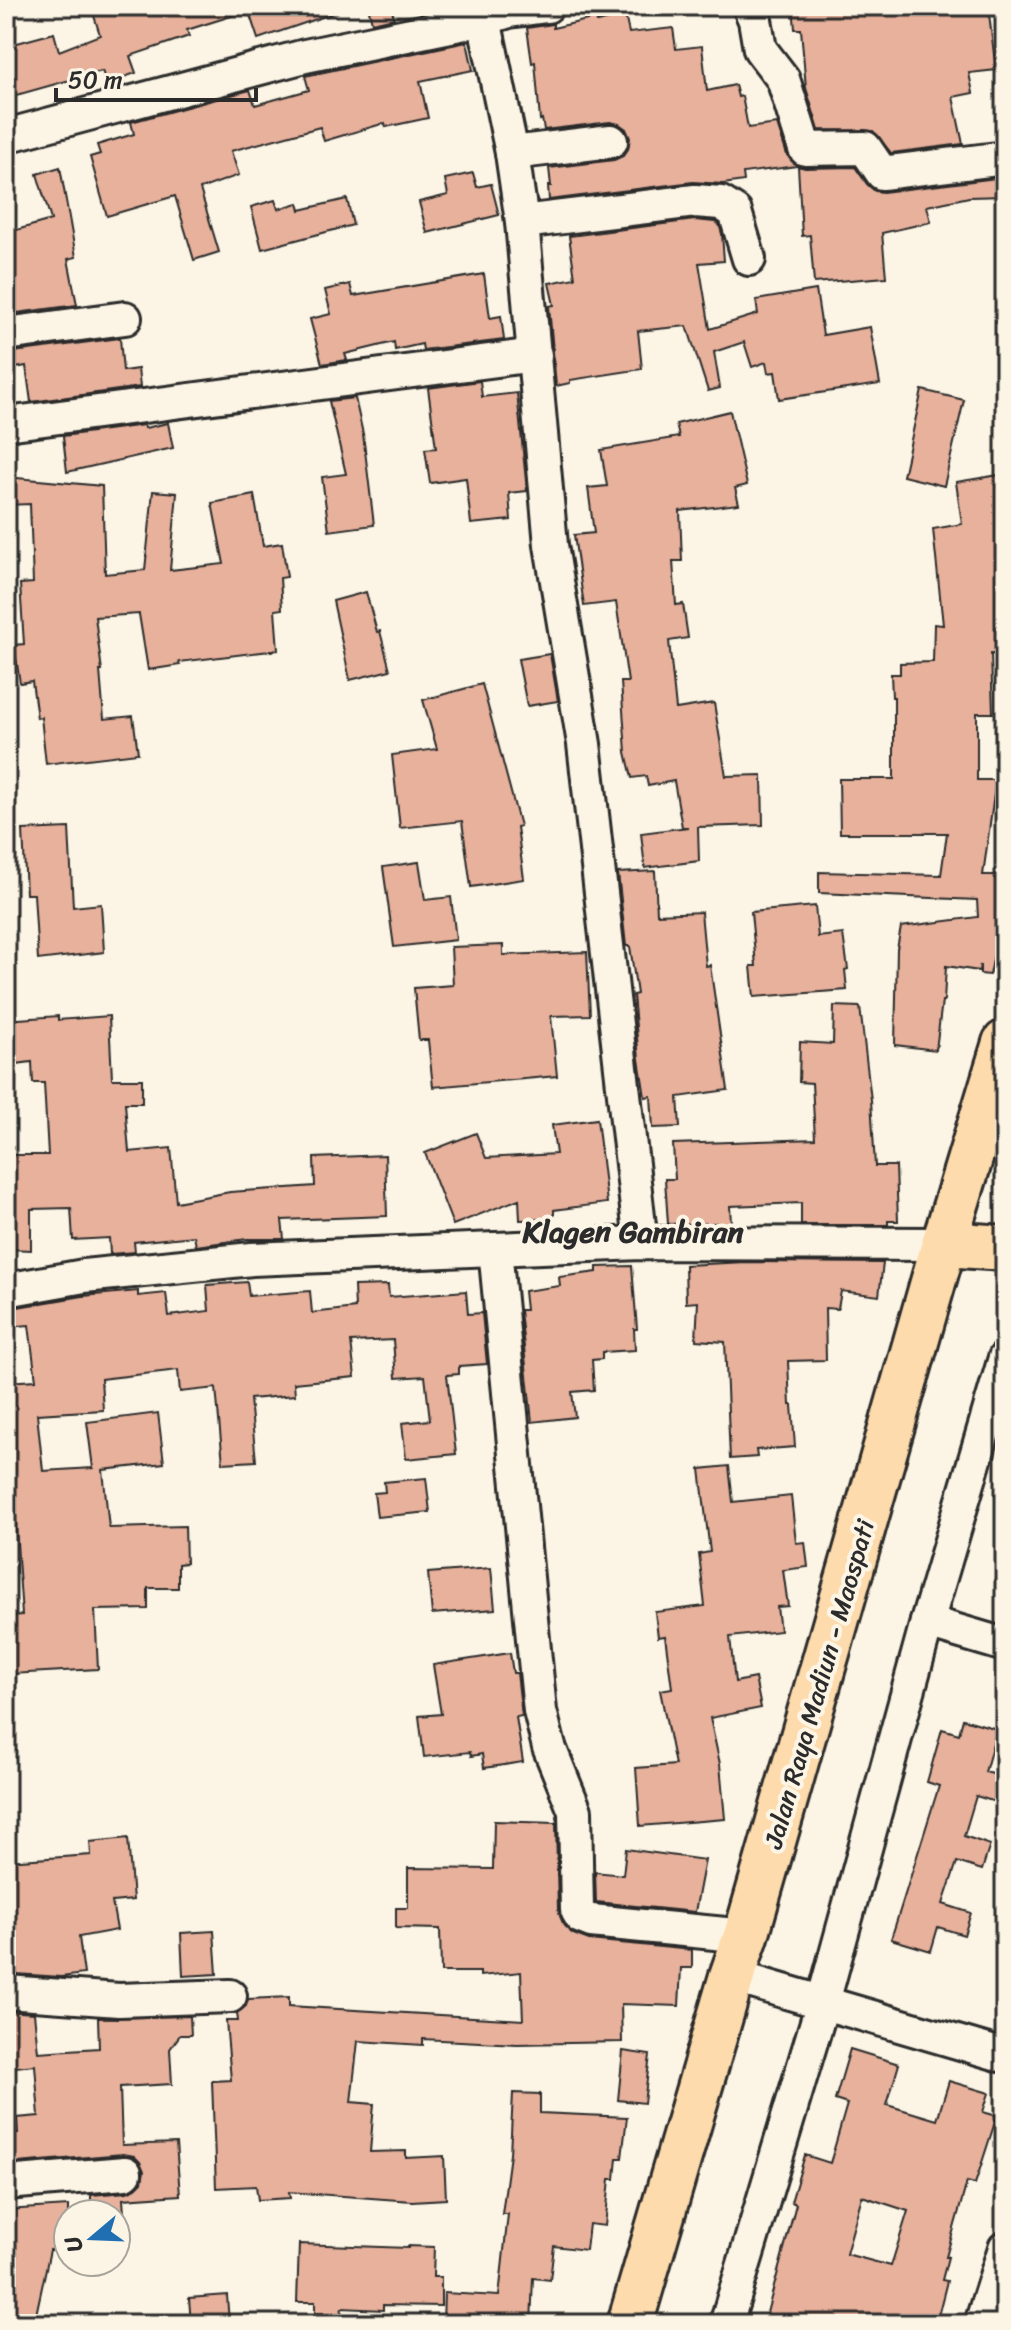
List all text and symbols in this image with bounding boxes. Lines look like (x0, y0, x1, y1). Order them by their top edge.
scale bar (56, 52, 256, 102)
text: 50 m (68, 59, 123, 101)
district label: Klagen Gambiran (521, 1205, 744, 1259)
street label: Jalan Raya Madiun - Maospati (750, 1513, 888, 1855)
north arrow (52, 2198, 132, 2278)
text: U (52, 2230, 94, 2258)

